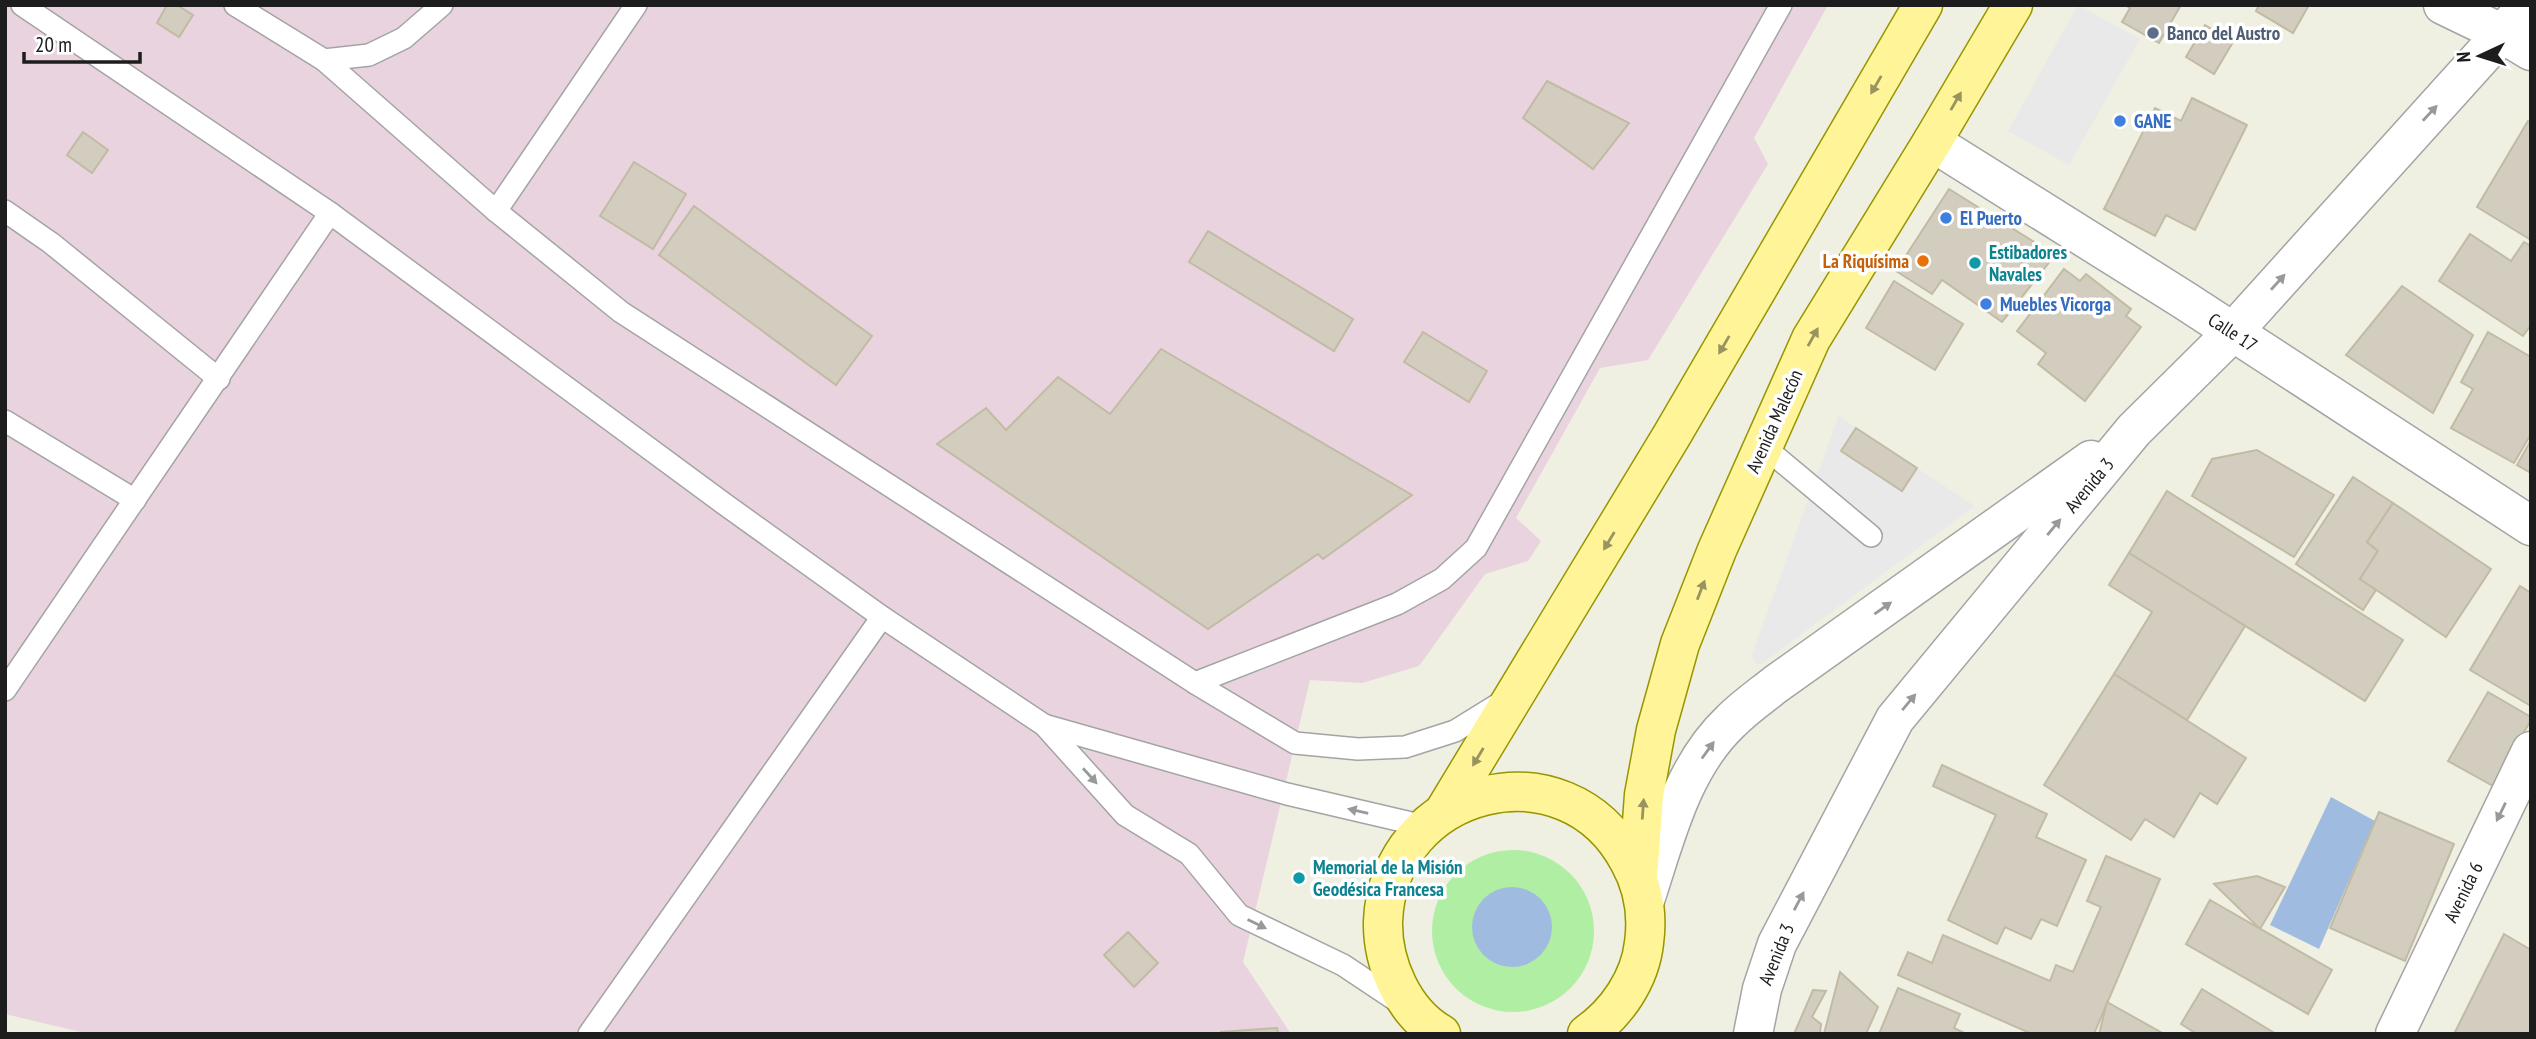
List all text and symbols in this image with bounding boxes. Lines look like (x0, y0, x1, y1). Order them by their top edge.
scale bar (24, 21, 140, 65)
place label: Banco del Austro (2167, 21, 2280, 45)
north arrow (2445, 21, 2515, 91)
marker: Banco del Austro (2145, 25, 2161, 41)
text: 20 m (35, 31, 72, 58)
text: N (2451, 51, 2475, 63)
one-way arrow (1870, 76, 1882, 95)
one-way arrow (1950, 92, 1963, 111)
one-way arrow (2422, 104, 2438, 122)
place label: GANE (2134, 109, 2172, 133)
marker: GANE (2112, 113, 2128, 129)
place label: El Puerto (1960, 206, 2022, 230)
marker: El Puerto (1938, 210, 1954, 226)
place label: Estibadores Navales (1989, 240, 2067, 286)
place label: La Riquísima (1823, 249, 1909, 273)
marker: La Riquísima (1915, 253, 1931, 269)
marker: Estibadores Navales (1967, 255, 1983, 271)
one-way arrow (2270, 273, 2286, 291)
place label: Muebles Vicorga (2000, 292, 2111, 316)
marker: Muebles Vicorga (1978, 296, 1994, 312)
street label: Calle 17 (2204, 307, 2262, 357)
one-way arrow (1807, 328, 1819, 347)
one-way arrow (1718, 336, 1731, 355)
street label: Avenida Malecón (1741, 366, 1807, 476)
street label: Avenida 3 (2059, 453, 2119, 517)
one-way arrow (2046, 518, 2061, 535)
one-way arrow (1603, 532, 1615, 551)
one-way arrow (1695, 580, 1706, 601)
one-way arrow (1874, 601, 1892, 615)
one-way arrow (1901, 694, 1916, 711)
one-way arrow (1700, 741, 1714, 759)
one-way arrow (1472, 747, 1484, 766)
one-way arrow (1081, 767, 1097, 784)
one-way arrow (1638, 798, 1649, 820)
one-way arrow (2496, 802, 2507, 822)
one-way arrow (1347, 805, 1369, 816)
place label: Memorial de la Misión Geodésica Francesa (1313, 855, 1463, 901)
street label: Avenida 6 (2438, 858, 2488, 926)
marker: Memorial de la Misión Geodésica Francesa (1291, 870, 1307, 886)
one-way arrow (1793, 891, 1805, 911)
one-way arrow (1247, 919, 1267, 930)
street label: Avenida 3 (1753, 920, 1799, 988)

